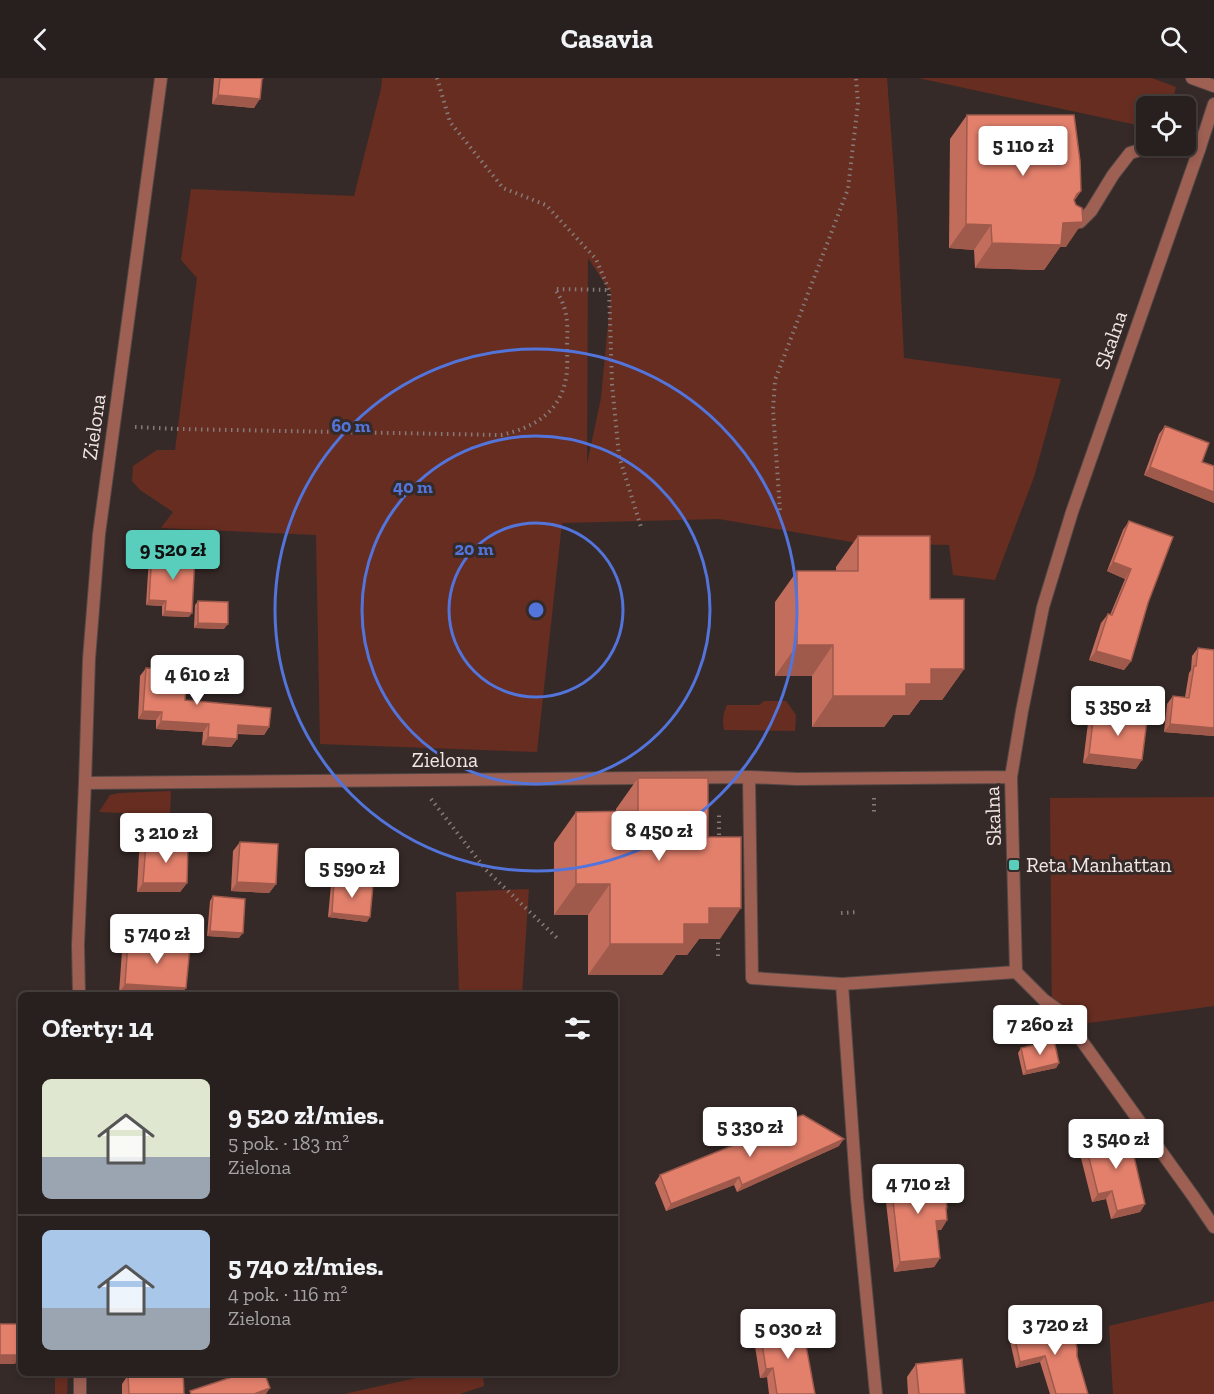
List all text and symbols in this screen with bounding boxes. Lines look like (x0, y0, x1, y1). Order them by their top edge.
icon: back (24, 23, 57, 56)
text: Casavia (561, 23, 653, 55)
icon: search (1157, 23, 1190, 56)
map controls (1136, 96, 1196, 156)
button: locate (1136, 96, 1196, 156)
pin: 5 110 zł (961, 126, 1085, 177)
text: 5 110 zł (993, 133, 1054, 157)
street label: Skalna (1089, 307, 1132, 372)
street label: Zielona (77, 392, 111, 462)
text: 60 m (331, 415, 371, 437)
text: 40 m (393, 476, 433, 498)
pin: 9 520 zł (111, 530, 235, 581)
text: 9 520 zł (140, 537, 206, 561)
text: 20 m (454, 538, 494, 560)
centre of rings (526, 600, 546, 620)
pin: 4 610 zł (135, 655, 259, 706)
text: 4 610 zł (165, 662, 229, 686)
pin: 5 350 zł (1056, 686, 1180, 737)
text: 5 350 zł (1085, 693, 1151, 717)
street label: Zielona (412, 747, 478, 772)
street label: Skalna (979, 786, 1006, 846)
pin: 8 450 zł (597, 811, 721, 862)
pin: 3 210 zł (104, 813, 228, 864)
text: 8 450 zł (625, 818, 693, 842)
text: 3 210 zł (134, 820, 198, 844)
pin: 5 590 zł (290, 848, 414, 899)
place label: Reta Manhattan (1026, 852, 1171, 877)
text: 5 590 zł (319, 855, 385, 879)
marker: Reta Manhattan (1007, 858, 1021, 872)
pin: 5 740 zł (95, 914, 219, 965)
text: 5 740 zł (124, 921, 190, 945)
pin: 7 260 zł (978, 1005, 1102, 1056)
text: Oferty: 14 (42, 1012, 154, 1044)
icon: filters (561, 1012, 594, 1045)
text: 7 260 zł (1007, 1012, 1073, 1036)
text: 9 520 zł/mies. (228, 1099, 384, 1131)
icon: home (90, 1103, 162, 1175)
pin: 5 330 zł (688, 1107, 812, 1158)
text: 5 330 zł (717, 1114, 783, 1138)
pin: 3 540 zł (1054, 1119, 1178, 1170)
text: 3 540 zł (1083, 1126, 1149, 1150)
text: 5 pok. · 183 m² (228, 1131, 349, 1155)
text: Zielona (228, 1155, 291, 1179)
pin: 4 710 zł (856, 1164, 980, 1215)
text: 4 710 zł (886, 1171, 950, 1195)
text: 5 740 zł/mies. (228, 1250, 384, 1282)
icon: home (90, 1254, 162, 1326)
text: 4 pok. · 116 m² (228, 1282, 347, 1306)
pin: 3 720 zł (993, 1305, 1117, 1356)
text: Zielona (228, 1306, 291, 1330)
pin: 5 030 zł (726, 1309, 850, 1360)
text: 3 720 zł (1022, 1312, 1088, 1336)
text: 5 030 zł (754, 1316, 822, 1340)

